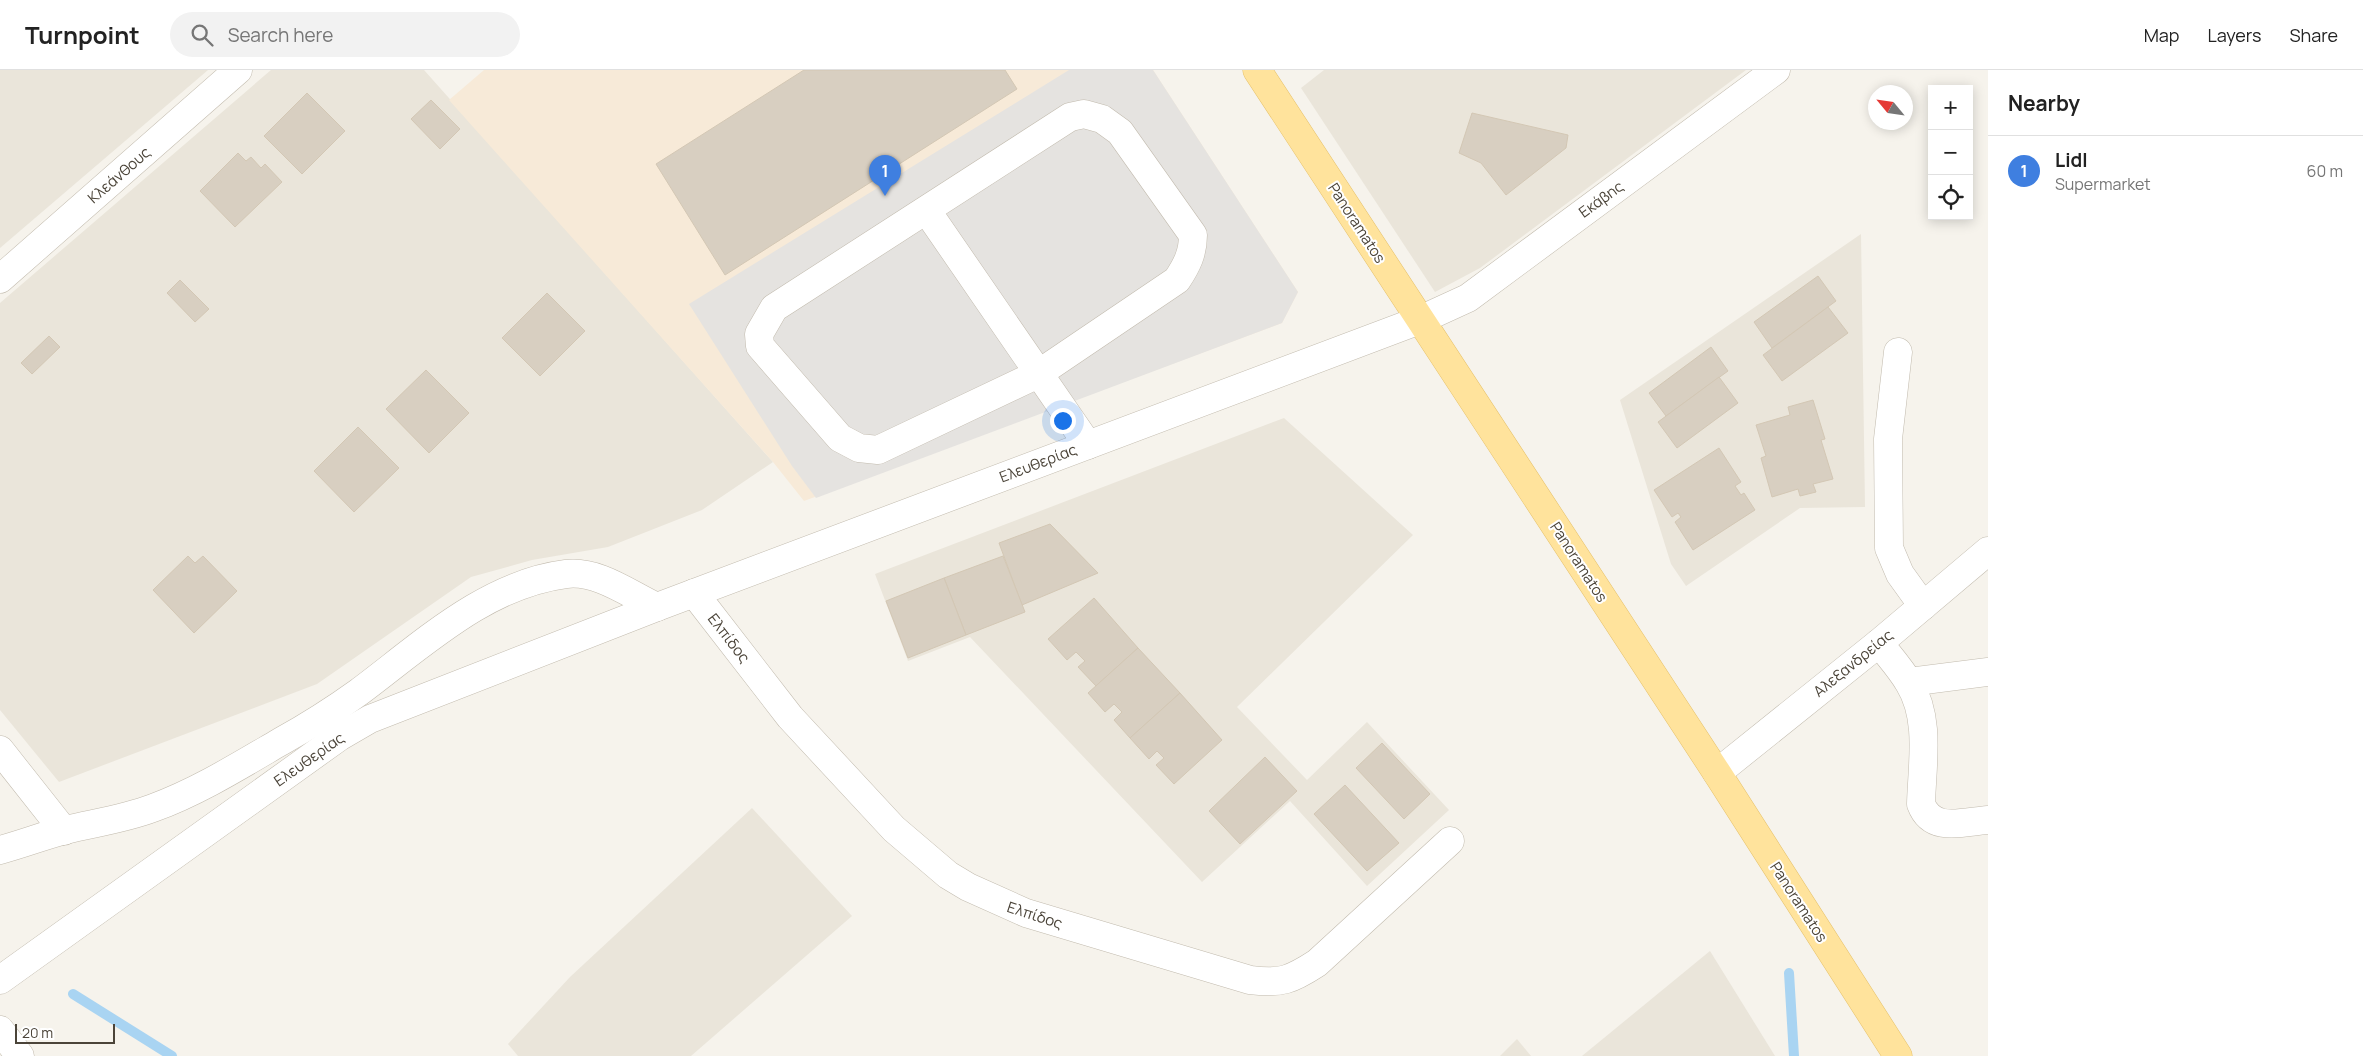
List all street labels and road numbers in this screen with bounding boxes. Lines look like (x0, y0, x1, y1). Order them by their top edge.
street label: Κλεάνθους (83, 142, 155, 208)
street label: Εκάβης (1574, 176, 1628, 222)
street label: Panoramatos (1323, 179, 1391, 267)
street label: Ελευθερίας (996, 439, 1080, 487)
street label: Panoramatos (1545, 518, 1613, 606)
street label: Ελπίδος (703, 609, 755, 667)
street label: Αλεξανδρείας (1809, 624, 1897, 702)
street label: Ελευθερίας (270, 727, 348, 791)
street label: Panoramatos (1765, 858, 1833, 946)
street label: Ελπίδος (1005, 896, 1065, 934)

